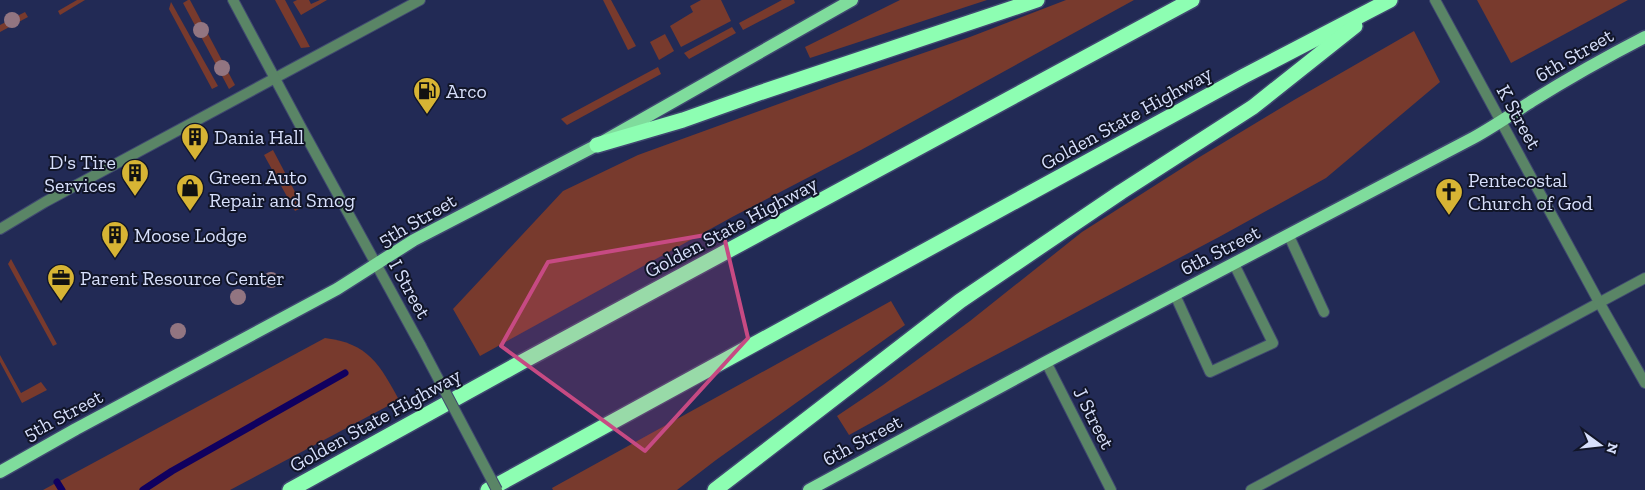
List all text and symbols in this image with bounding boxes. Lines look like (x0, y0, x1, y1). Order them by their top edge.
street label: 6th Street (1531, 23, 1618, 87)
street label: Golden State Highway (1036, 61, 1217, 175)
fuel station icon: Arco (412, 76, 442, 115)
place label: Arco (446, 79, 487, 103)
street label: K Street (1492, 81, 1547, 154)
building icon: Dania Hall (180, 122, 210, 161)
place label: Dania Hall (214, 125, 304, 149)
place label: D's Tire Services (44, 150, 116, 197)
building icon: D's Tire Services (120, 158, 150, 197)
place label: Green Auto Repair and Smog (209, 165, 355, 212)
place label: Pentecostal Church of God (1468, 168, 1593, 215)
street label: Golden State Highway (641, 171, 822, 283)
shop icon: Green Auto Repair and Smog (175, 173, 205, 212)
church icon: Pentecostal Church of God (1434, 177, 1464, 216)
street label: 5th Street (374, 188, 461, 252)
street label: 6th Street (1176, 219, 1264, 280)
building icon: Moose Lodge (100, 220, 130, 259)
place label: Moose Lodge (134, 223, 247, 247)
street label: I Street (384, 255, 436, 323)
office icon: Parent Resource Center (46, 263, 76, 302)
place label: Parent Resource Center (80, 266, 285, 290)
street label: Golden State Highway (285, 363, 466, 477)
street label: J Street (1068, 383, 1120, 454)
street label: 5th Street (19, 384, 107, 446)
street label: 6th Street (818, 409, 906, 471)
north arrow (1575, 420, 1625, 470)
text: N (1602, 441, 1622, 456)

